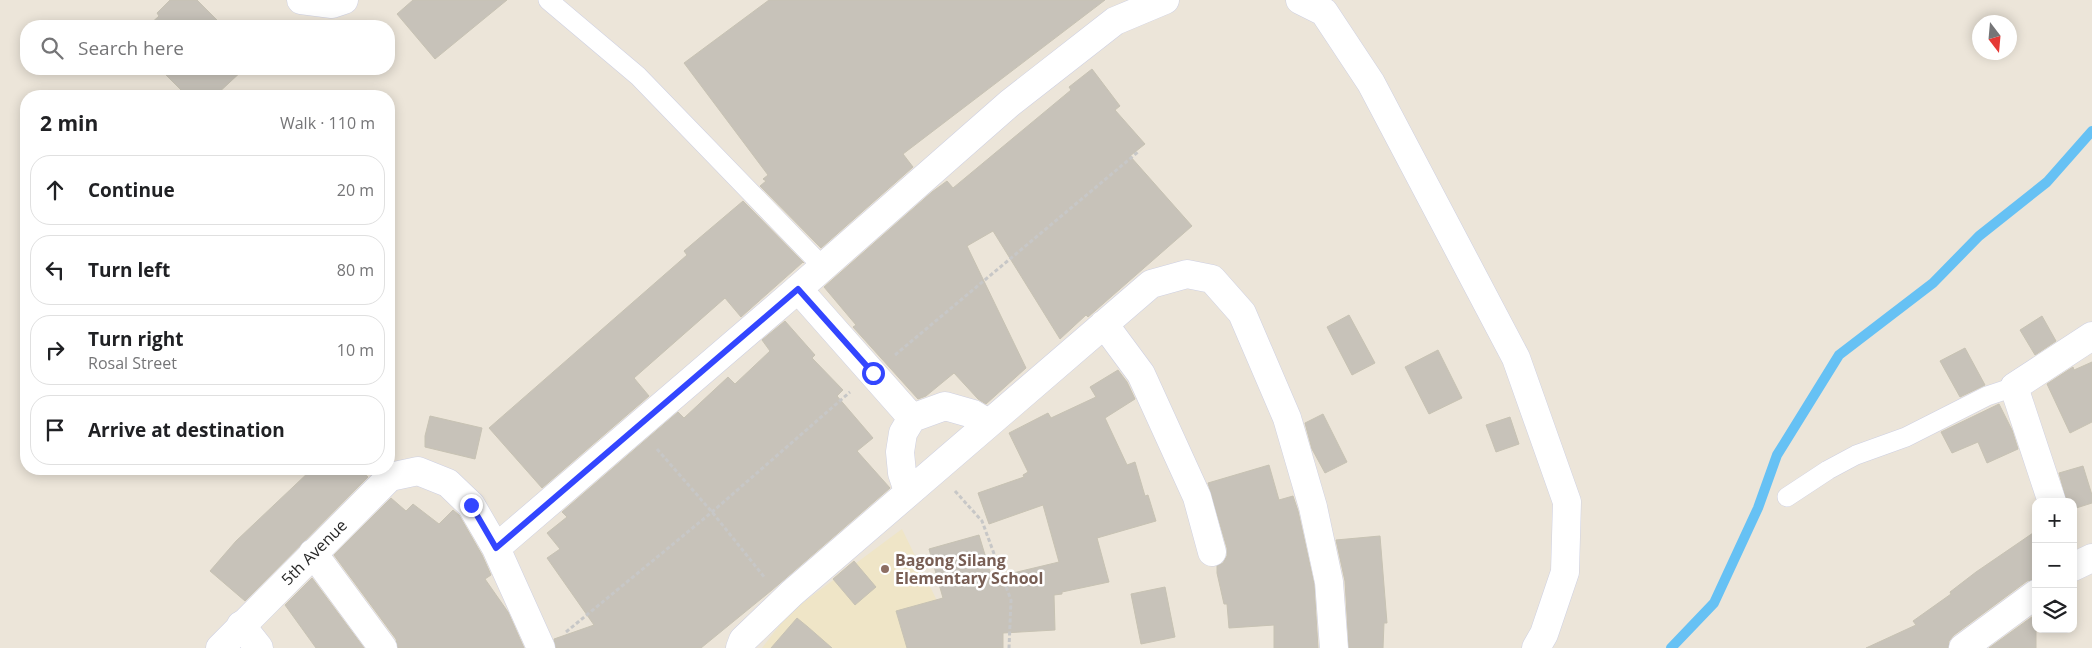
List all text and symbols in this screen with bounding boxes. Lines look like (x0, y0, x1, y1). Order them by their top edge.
north arrow (1972, 15, 2017, 60)
search box (20, 20, 395, 75)
icon: search (38, 34, 66, 62)
text: Search here (78, 35, 184, 61)
text: 2 min (40, 109, 98, 137)
text: Walk · 110 m (280, 112, 375, 134)
icon: ahead (41, 176, 69, 204)
text: Continue (88, 177, 175, 203)
text: 20 m (337, 179, 374, 201)
icon: left (41, 256, 69, 284)
text: Turn left (88, 257, 170, 283)
text: 80 m (337, 259, 374, 281)
text: Turn right (88, 326, 183, 352)
icon: right (41, 336, 69, 364)
text: 10 m (337, 339, 374, 361)
text: Rosal Street (88, 352, 177, 374)
route start (862, 362, 885, 385)
icon: arrive (41, 416, 69, 444)
text: Arrive at destination (88, 417, 285, 443)
route end (460, 494, 483, 517)
map controls (2032, 498, 2077, 633)
button: + (2032, 498, 2077, 543)
street label: 5th Avenue (276, 514, 352, 590)
button: − (2032, 543, 2077, 588)
place label: Bagong Silang Elementary School (895, 549, 1043, 589)
marker: Bagong Silang Elementary School (879, 563, 891, 575)
button: layers (2032, 588, 2077, 633)

